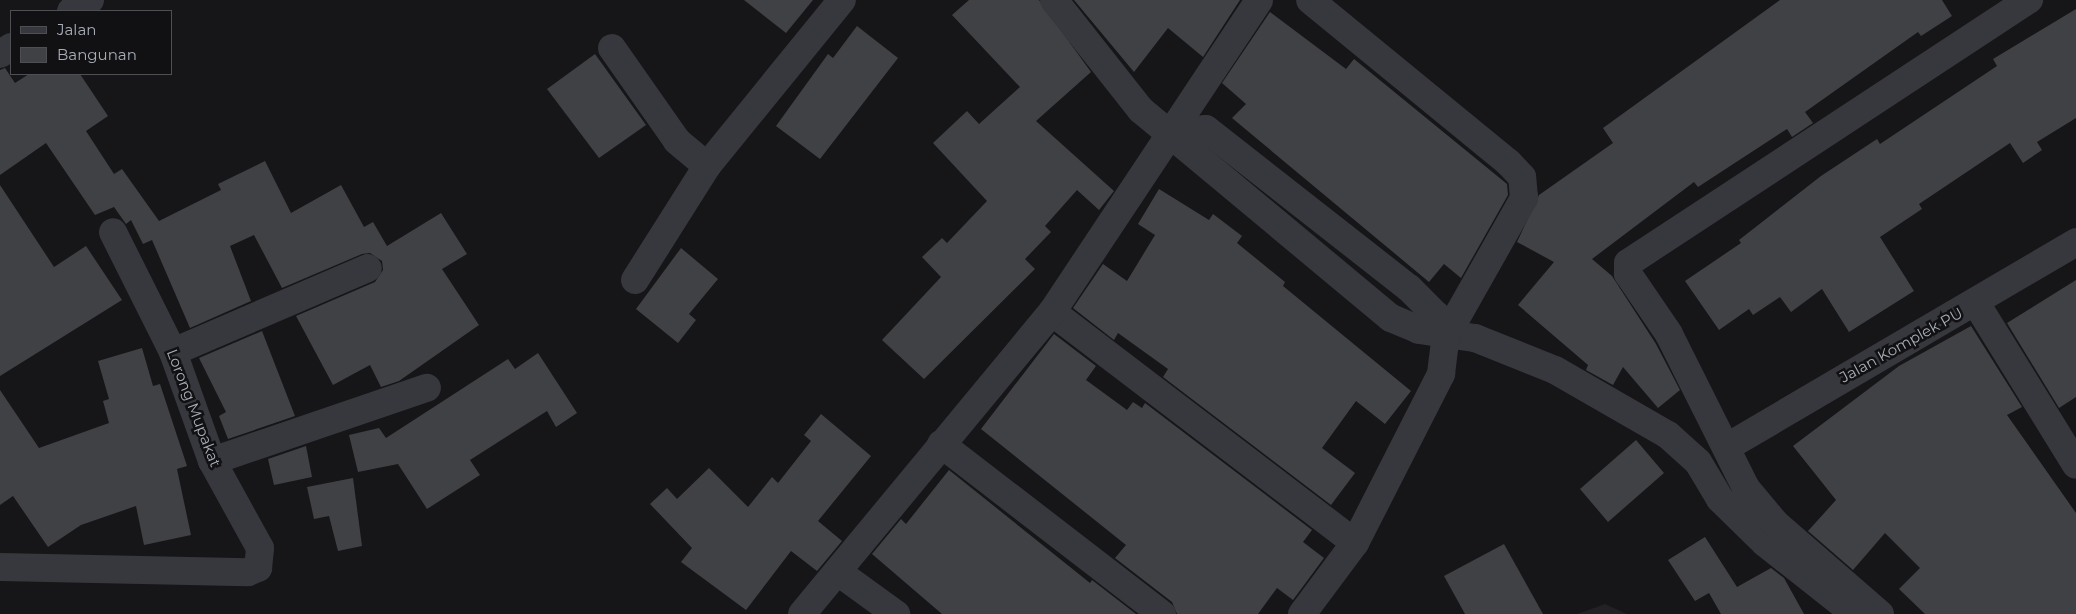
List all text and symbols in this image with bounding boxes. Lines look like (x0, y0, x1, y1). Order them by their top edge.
legend (10, 10, 172, 75)
text: Jalan (57, 20, 96, 39)
text: Bangunan (57, 45, 137, 64)
street label: Jalan Komplek PU (1836, 304, 1966, 386)
street label: Lorong Mupakat (163, 347, 225, 469)

